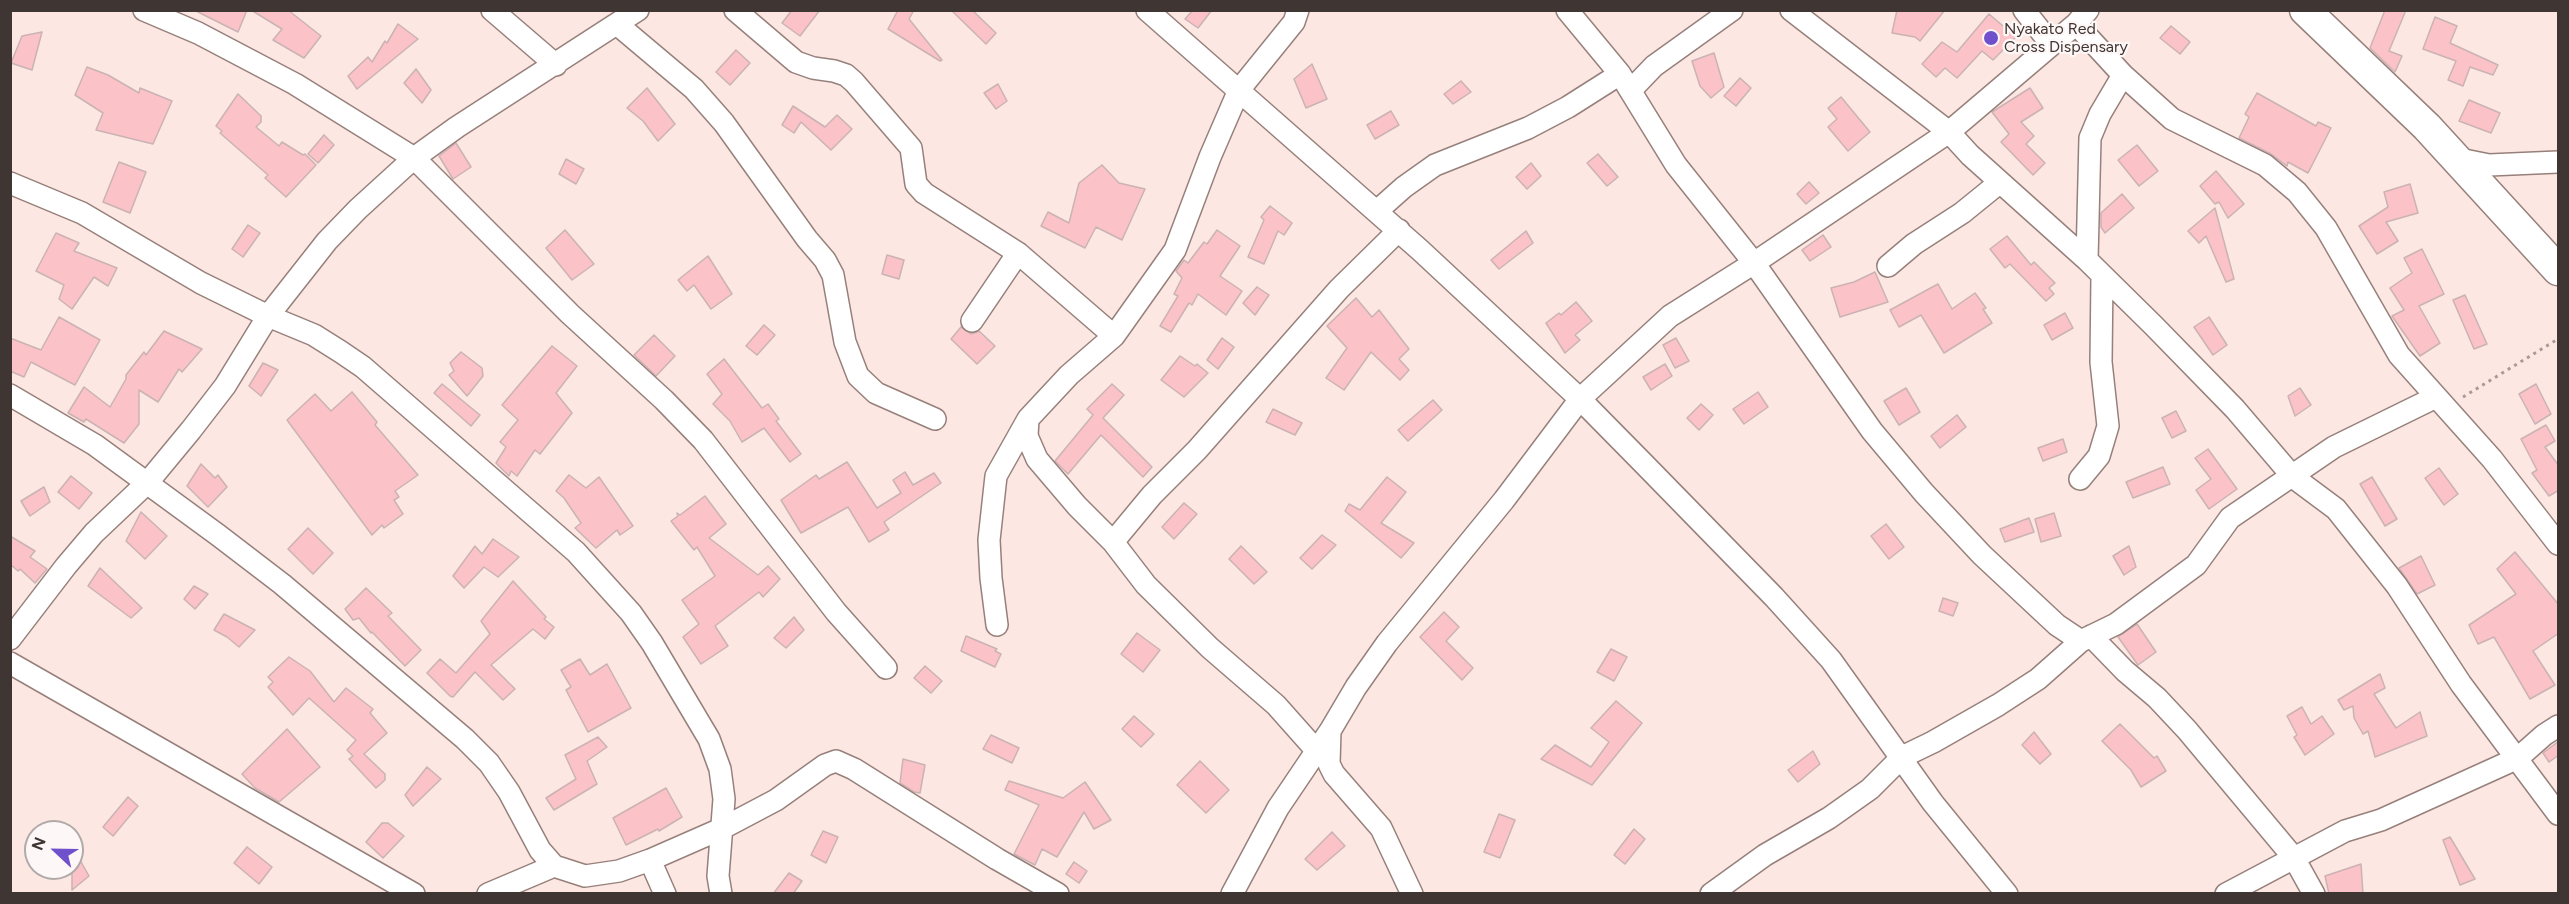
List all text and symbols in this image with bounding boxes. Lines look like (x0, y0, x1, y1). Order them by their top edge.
place label: Nyakato Red Cross Dispensary (2004, 19, 2128, 57)
marker: Nyakato Red Cross Dispensary (1982, 29, 2000, 47)
north arrow (24, 820, 84, 880)
text: N (28, 835, 50, 853)

